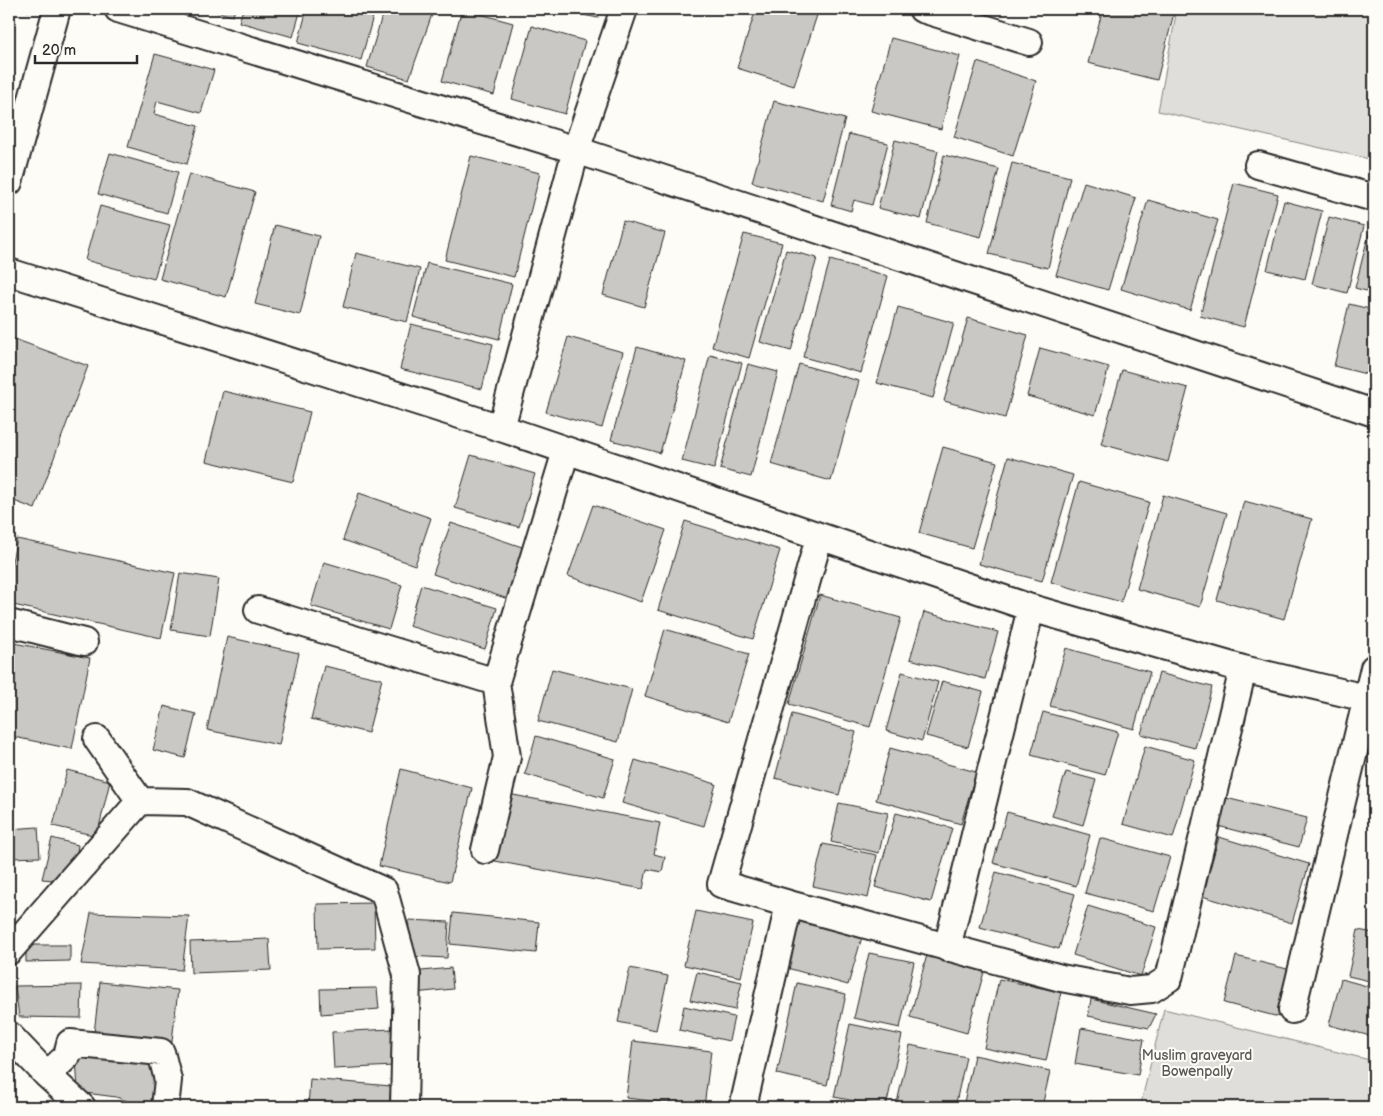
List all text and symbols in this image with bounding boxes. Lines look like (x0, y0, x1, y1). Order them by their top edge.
scale bar (35, 32, 138, 64)
text: 20 m (42, 41, 76, 60)
park label: Muslim graveyard Bowenpally (1142, 1047, 1252, 1080)

